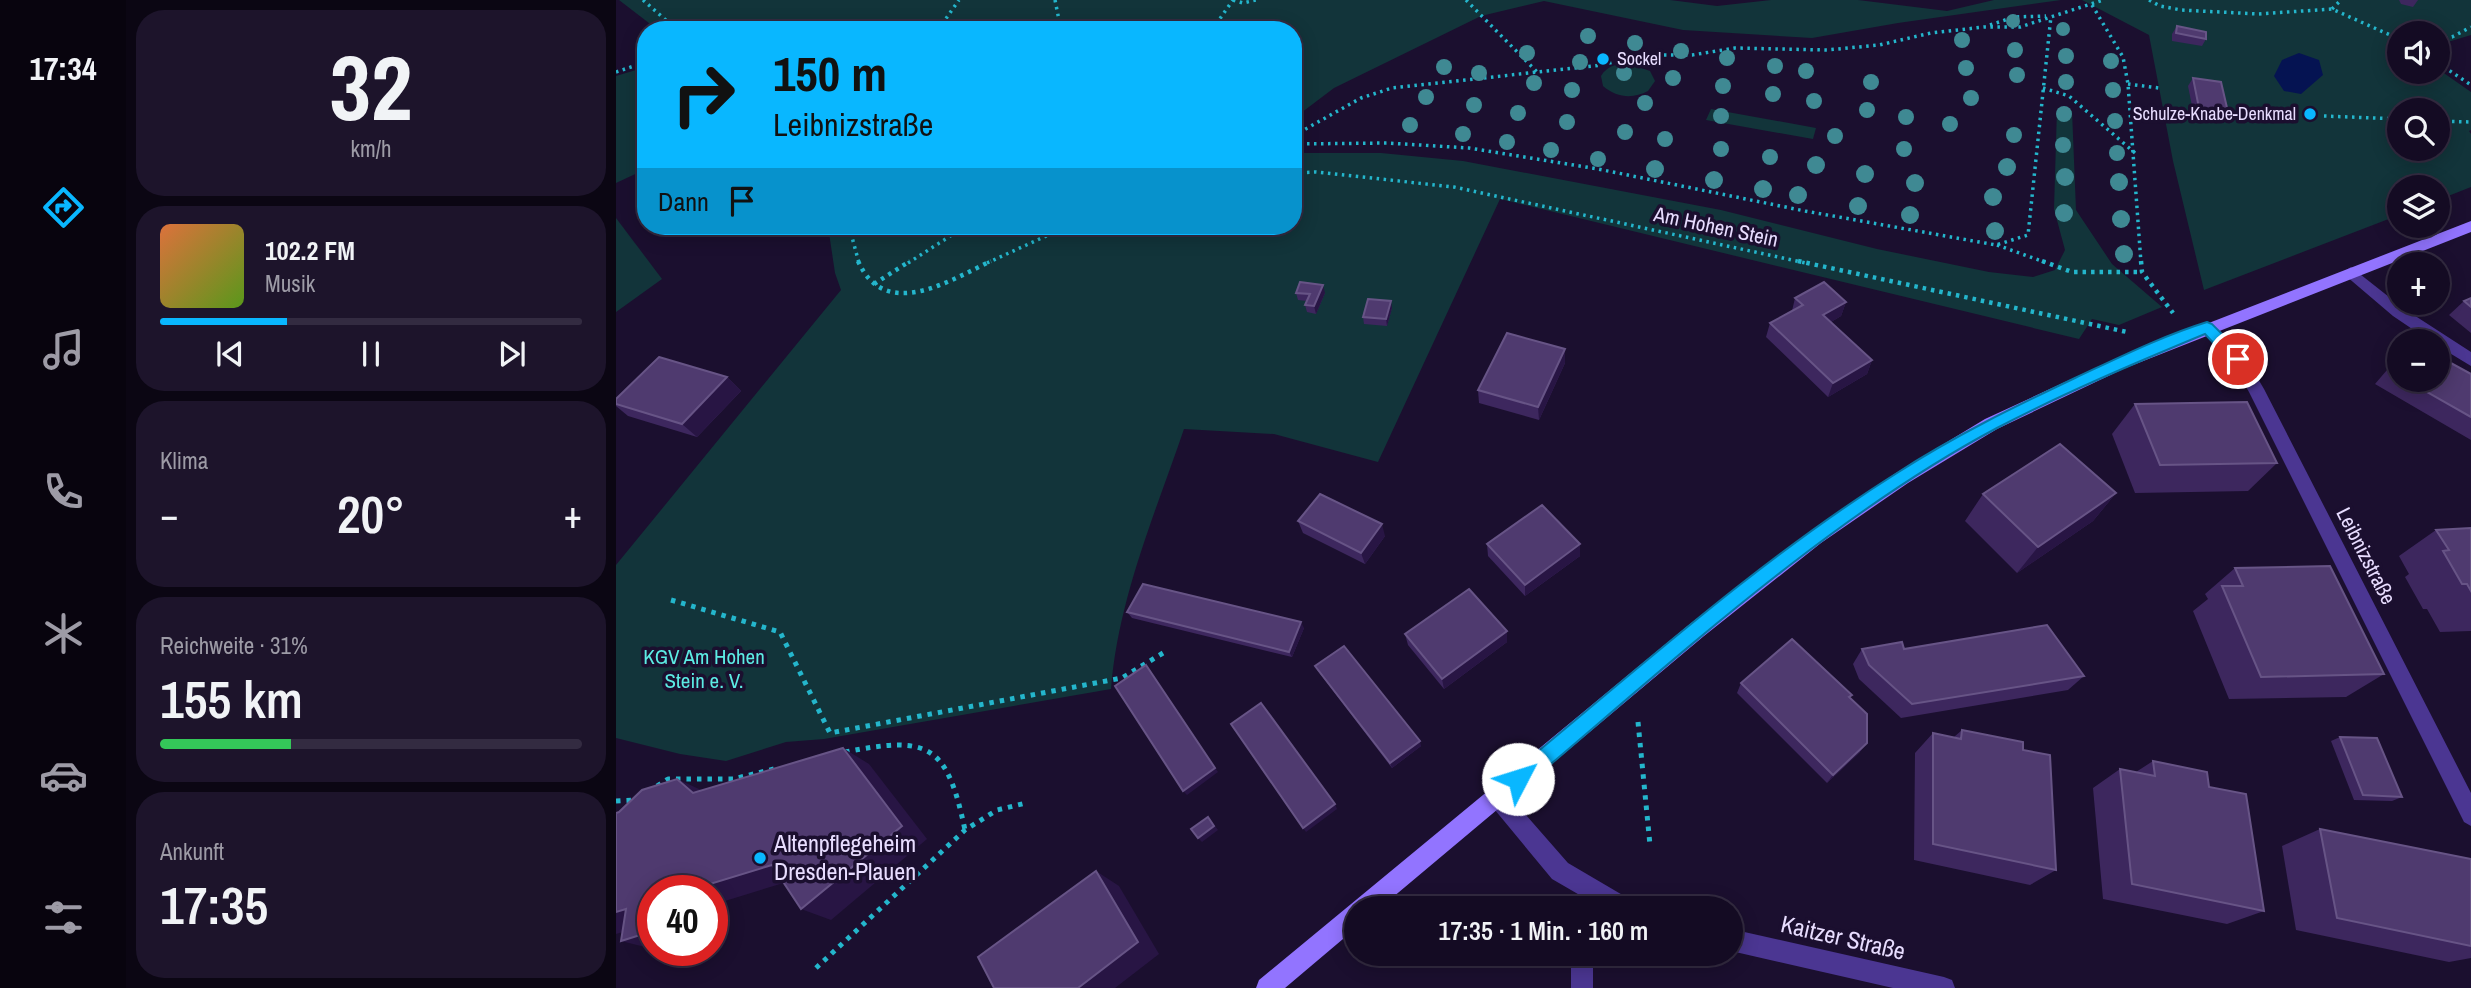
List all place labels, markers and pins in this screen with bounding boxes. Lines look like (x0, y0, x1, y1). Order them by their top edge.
place label: Sockel (1617, 46, 1661, 71)
marker: Sockel (1595, 51, 1611, 67)
place label: Schulze-Knabe-Denkmal (2133, 101, 2296, 126)
marker: Schulze-Knabe-Denkmal (2302, 106, 2318, 122)
pin (2208, 329, 2268, 389)
place label: Altenpflegeheim Dresden-Plauen (773, 827, 916, 887)
marker: Altenpflegeheim Dresden-Plauen (752, 850, 768, 866)

